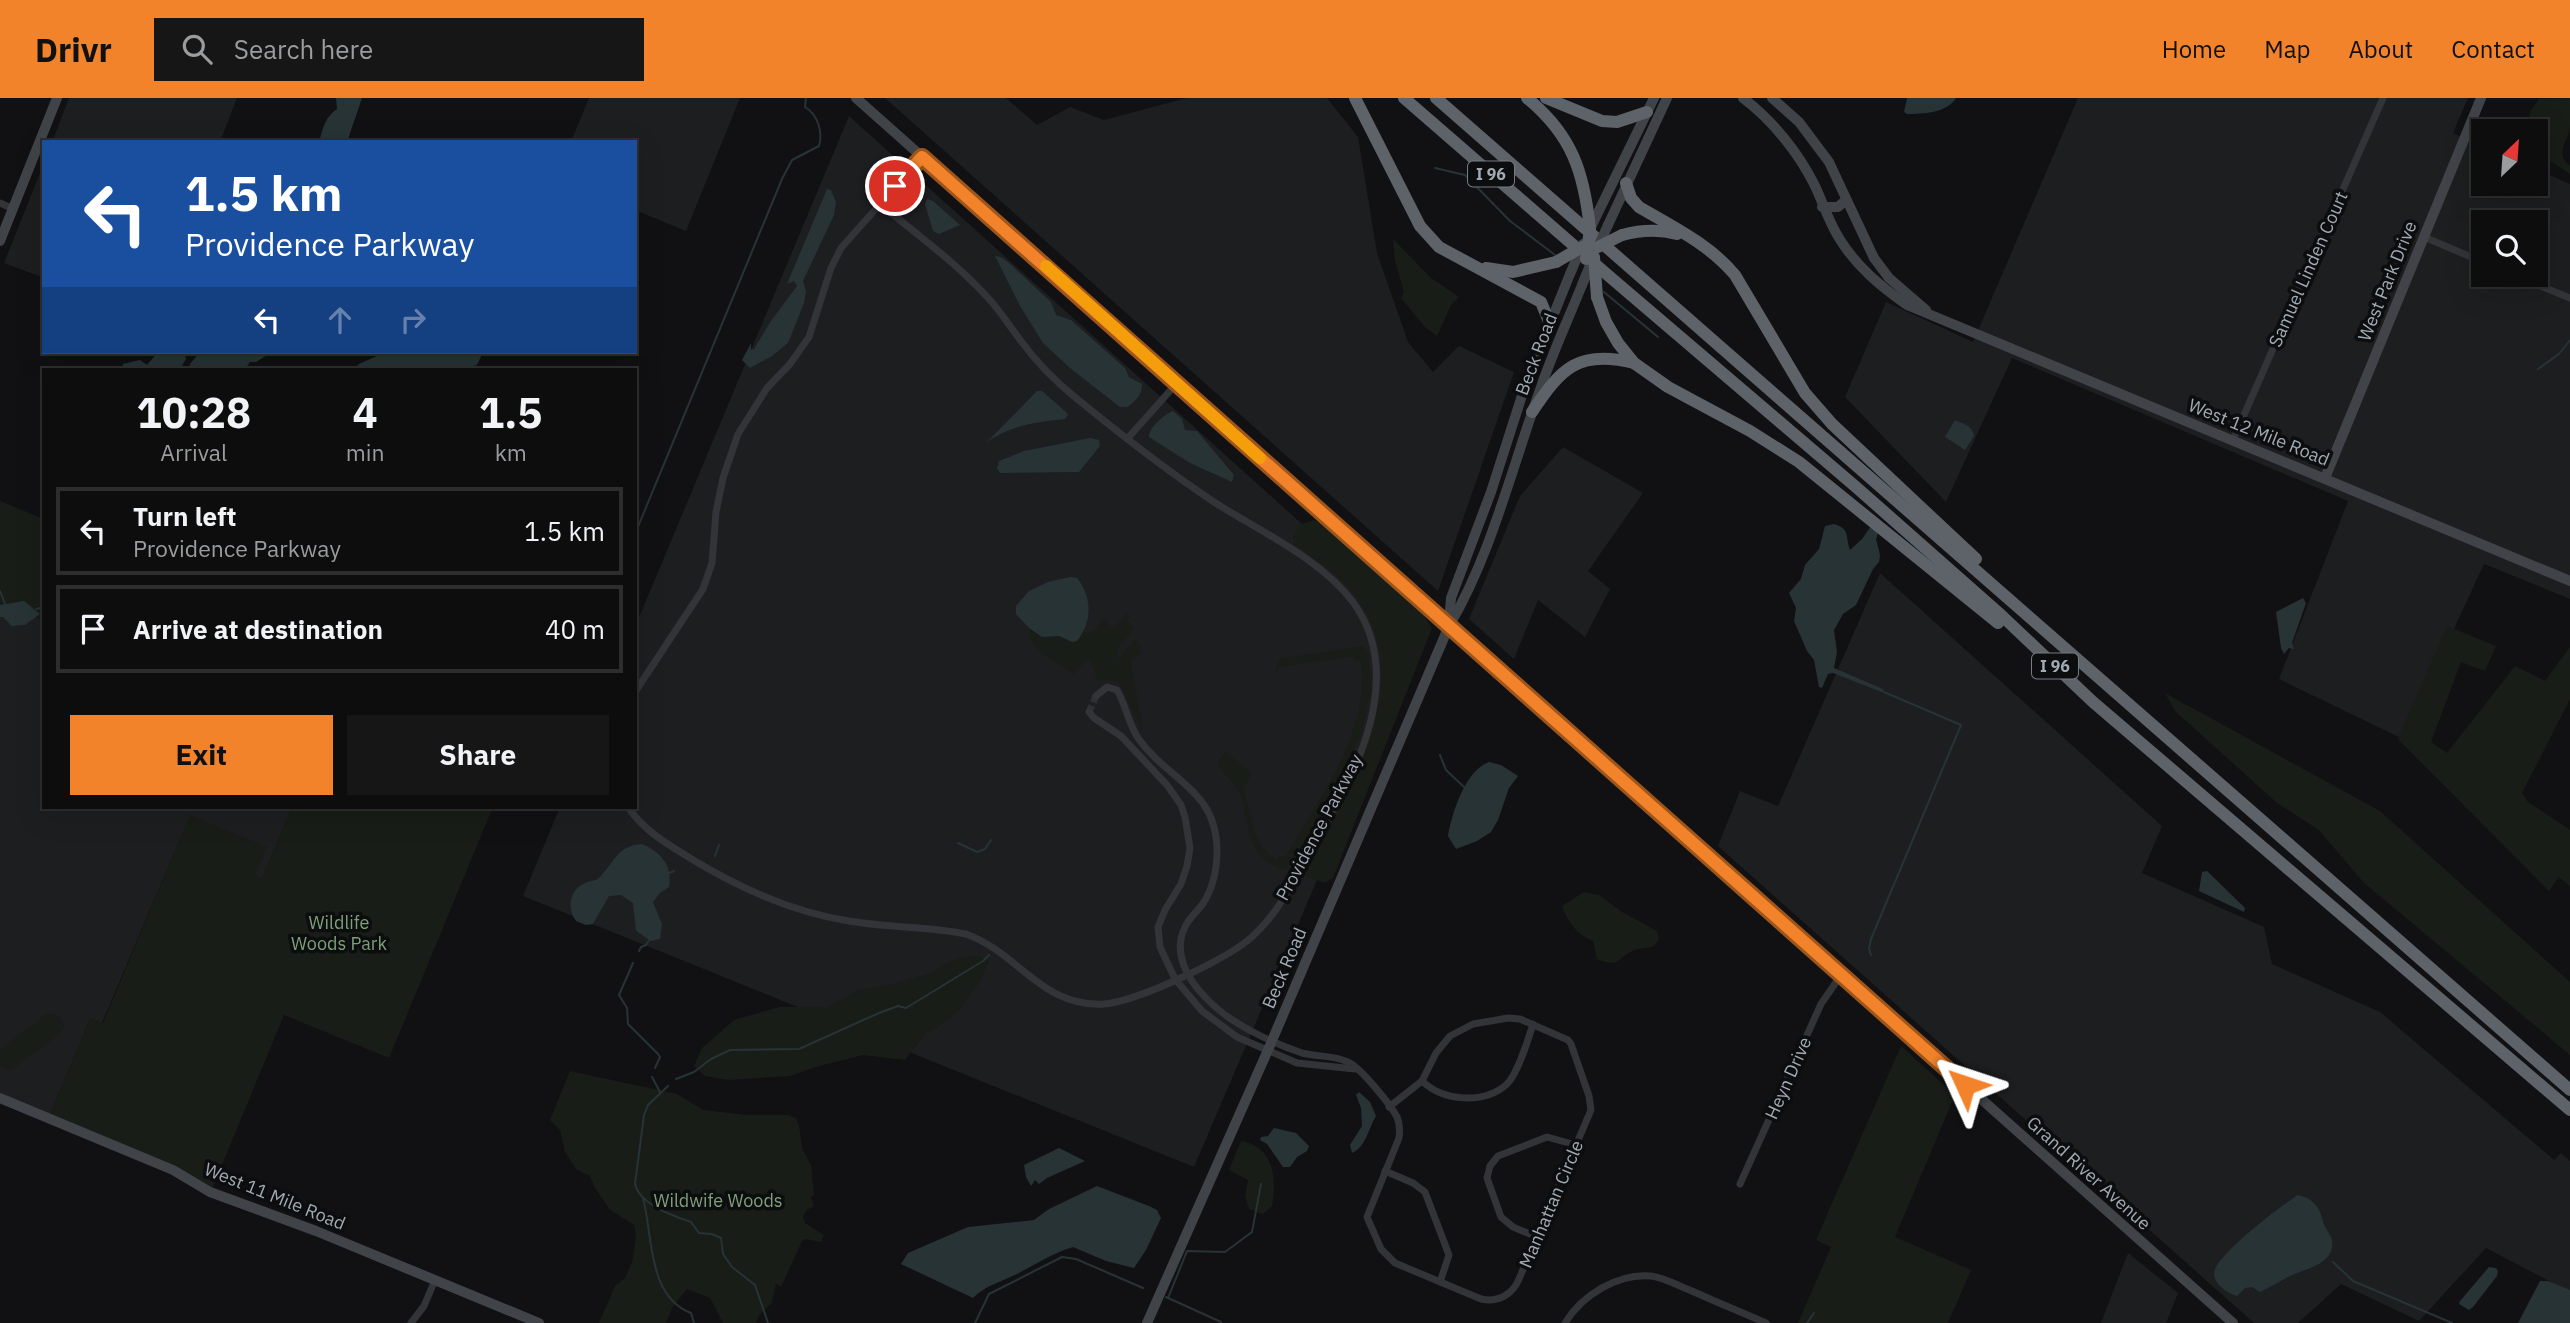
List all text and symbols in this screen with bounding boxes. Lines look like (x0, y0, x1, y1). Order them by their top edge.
search box (154, 18, 644, 81)
text: Drivr (35, 28, 112, 71)
icon: search (178, 30, 216, 68)
text: Search here (234, 32, 373, 66)
text: Home (2162, 33, 2226, 65)
text: Map (2264, 33, 2310, 65)
text: About (2348, 33, 2413, 65)
text: Contact (2451, 33, 2535, 65)
north arrow (2471, 119, 2548, 196)
map controls (2471, 119, 2548, 287)
pin (865, 156, 925, 216)
text: 1.5 km (185, 161, 343, 224)
road number: I 96 (1468, 162, 1514, 186)
icon: arrive (876, 167, 914, 205)
icon: left (70, 168, 161, 259)
street label: Samuel Linden Court (2263, 188, 2353, 350)
button: search (2471, 210, 2548, 287)
street label: West Park Drive (2352, 218, 2422, 344)
text: Providence Parkway (185, 223, 474, 265)
icon: left (248, 301, 286, 339)
icon: ahead (321, 301, 359, 339)
icon: right (394, 301, 432, 339)
street label: Beck Road (1510, 310, 1562, 398)
text: 10:28 (137, 385, 251, 440)
text: 4 (353, 385, 378, 440)
text: 1.5 (479, 385, 543, 440)
street label: West 12 Mile Road (2185, 393, 2333, 471)
text: Arrival (160, 437, 227, 467)
text: min (346, 437, 385, 467)
text: km (495, 437, 527, 467)
text: Turn left (133, 499, 236, 533)
icon: left (74, 512, 112, 550)
text: 1.5 km (524, 514, 605, 548)
text: Providence Parkway (133, 533, 341, 563)
icon: arrive (74, 610, 112, 648)
text: Arrive at destination (133, 612, 383, 646)
text: 40 m (545, 612, 605, 646)
road number: I 96 (2032, 653, 2078, 678)
button: Exit (70, 715, 333, 795)
button: Share (347, 715, 609, 795)
street label: Providence Parkway (1271, 750, 1367, 904)
park label: Wildlife Woods Park (291, 911, 387, 955)
street label: Beck Road (1257, 924, 1311, 1012)
street label: Heyn Drive (1760, 1033, 1816, 1123)
position arrow (1928, 1048, 2002, 1122)
street label: Grand River Avenue (2022, 1111, 2156, 1235)
street label: Manhattan Circle (1514, 1136, 1588, 1271)
street label: West 11 Mile Road (201, 1157, 349, 1235)
park label: Wildwife Woods (653, 1189, 783, 1212)

